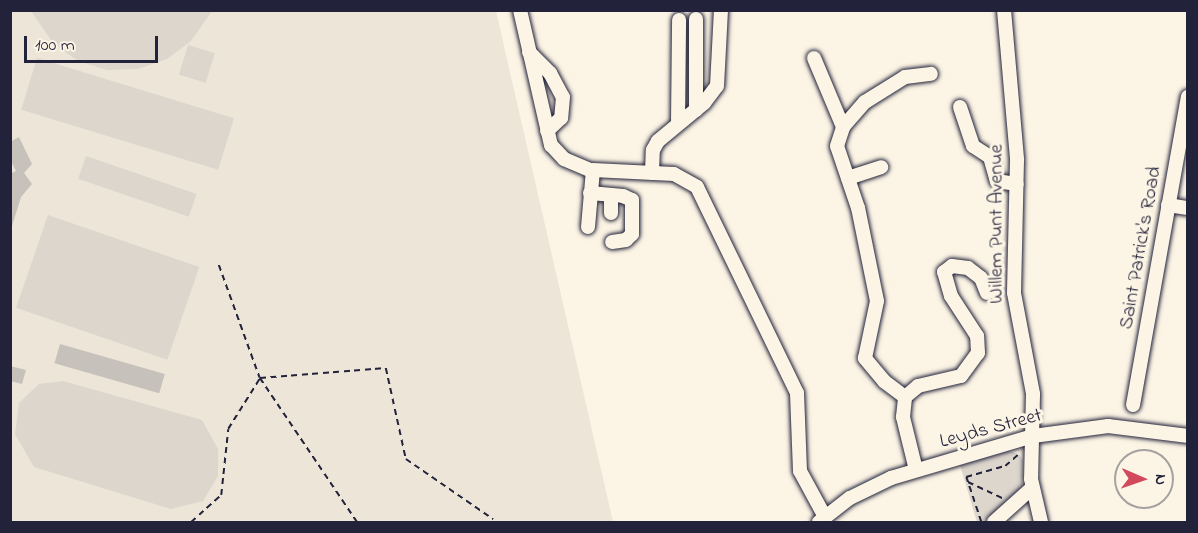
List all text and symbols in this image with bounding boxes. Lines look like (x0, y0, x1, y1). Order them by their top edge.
scale bar (27, 24, 160, 62)
text: 100 m (35, 33, 75, 59)
street label: Willem Punt Avenue (985, 144, 1009, 304)
street label: Saint Patrick's Road (1115, 165, 1167, 331)
street label: Leyds Street (937, 404, 1045, 454)
north arrow (1114, 449, 1174, 509)
text: N (1148, 474, 1172, 485)

